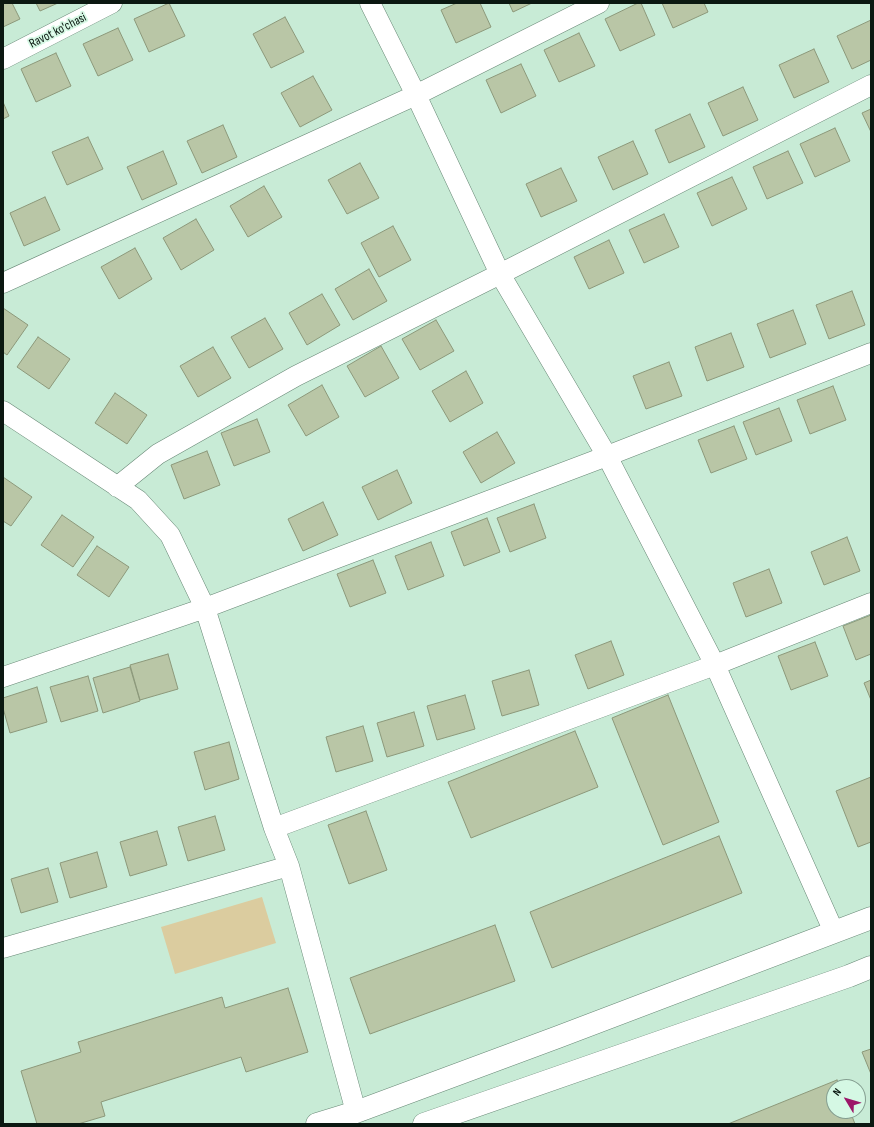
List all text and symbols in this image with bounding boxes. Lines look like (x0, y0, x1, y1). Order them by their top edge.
street label: Ravot ko'chasi (27, 10, 89, 52)
north arrow (826, 1079, 866, 1119)
text: N (830, 1086, 844, 1098)

